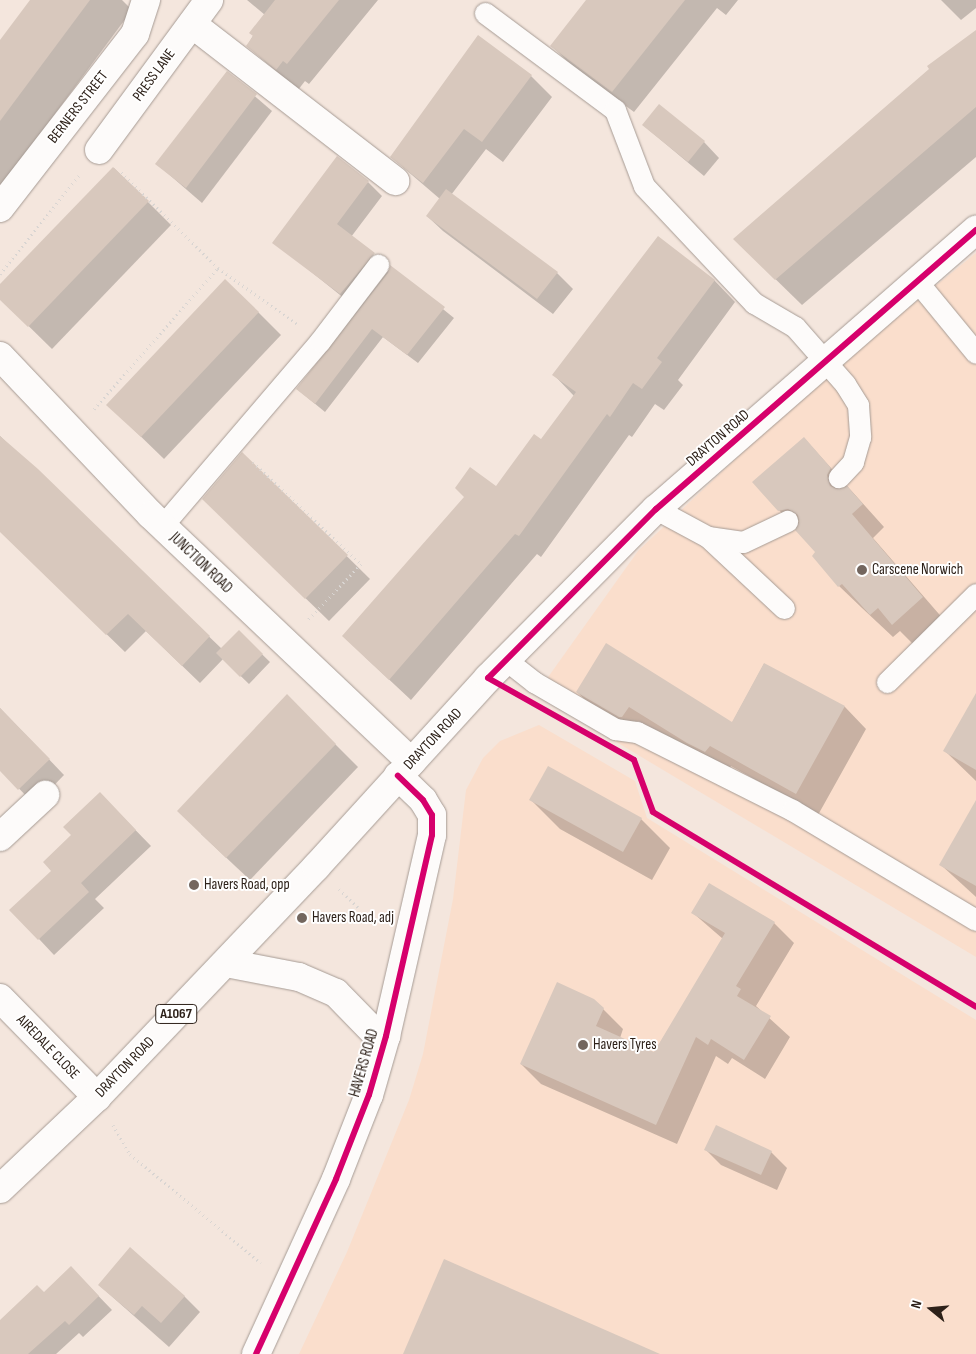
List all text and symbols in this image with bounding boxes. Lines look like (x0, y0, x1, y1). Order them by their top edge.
street label: PRESS LANE (129, 45, 179, 105)
street label: BERNERS STREET (44, 67, 112, 147)
street label: DRAYTON ROAD (683, 406, 753, 470)
street label: JUNCTION ROAD (166, 529, 236, 597)
place label: Carscene Norwich (872, 561, 963, 579)
marker: Carscene Norwich (856, 564, 868, 576)
street label: DRAYTON ROAD (400, 705, 466, 773)
place label: Havers Road, opp (204, 876, 290, 894)
marker: Havers Road, opp (188, 879, 200, 891)
place label: Havers Road, adj (312, 909, 394, 927)
marker: Havers Road, adj (296, 912, 308, 924)
road number: A1067 (155, 1002, 197, 1026)
street label: AIREDALE CLOSE (13, 1011, 83, 1083)
street label: HAVERS ROAD (346, 1027, 382, 1099)
street label: DRAYTON ROAD (92, 1033, 158, 1101)
place label: Havers Tyres (593, 1036, 657, 1054)
marker: Havers Tyres (577, 1039, 589, 1051)
north arrow (906, 1284, 956, 1334)
text: N (907, 1298, 925, 1311)

